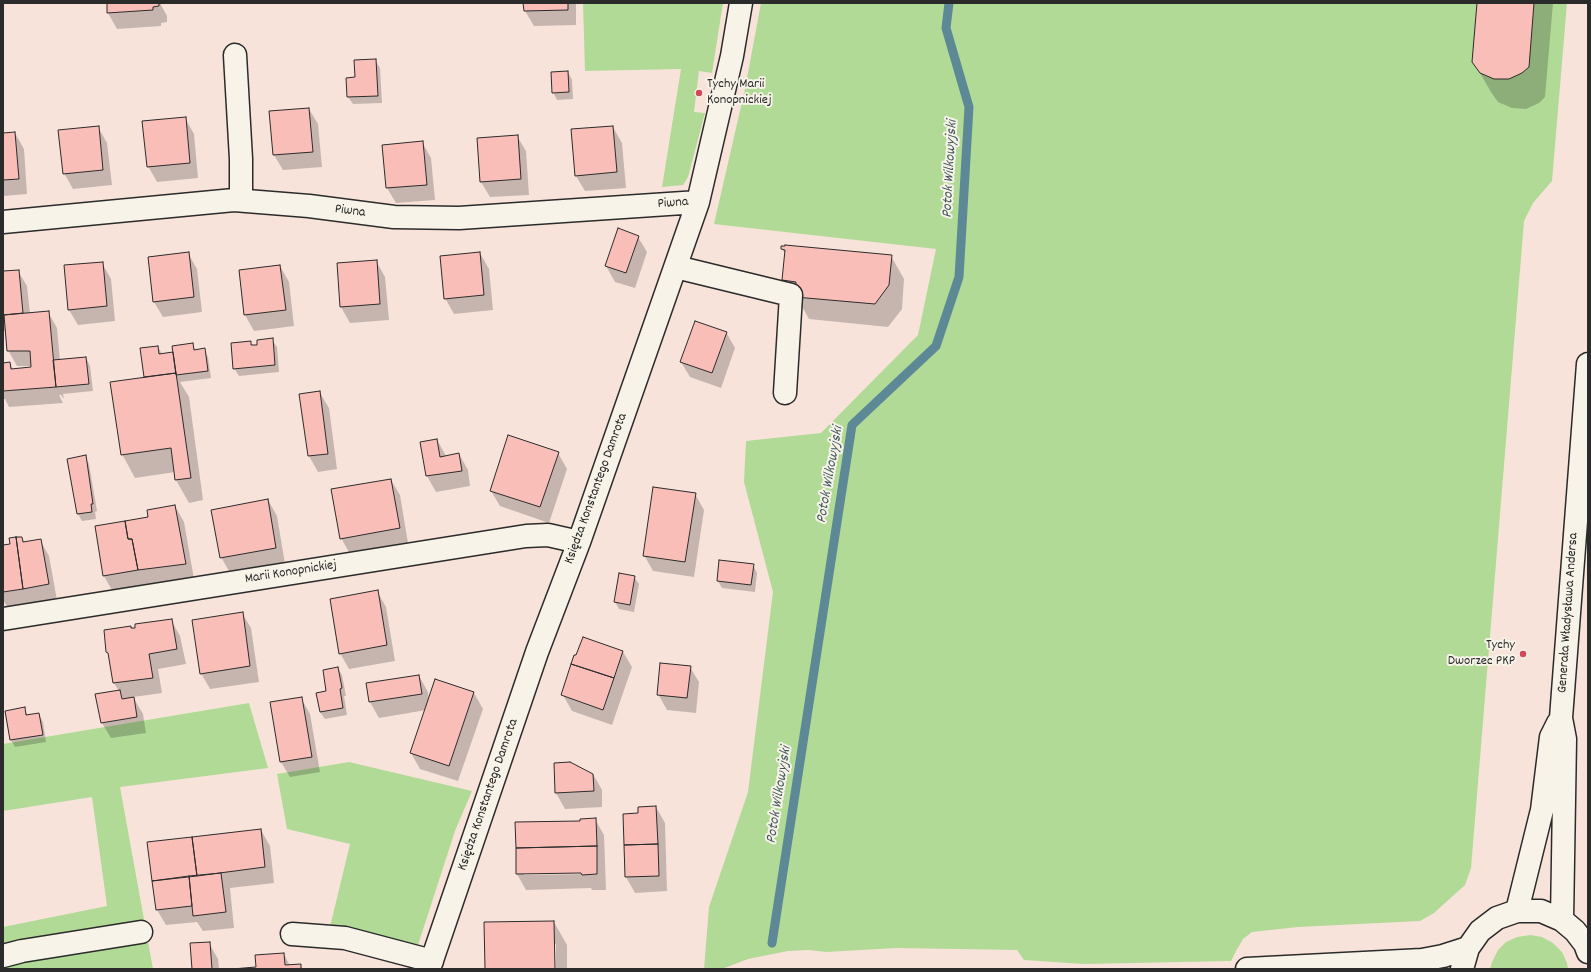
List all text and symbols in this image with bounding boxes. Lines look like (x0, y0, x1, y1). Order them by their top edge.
place label: Tychy Marii Konopnickiej (707, 77, 772, 110)
marker: Tychy Marii Konopnickiej (694, 88, 704, 98)
water label: Potok Wilkowyjski (939, 120, 963, 218)
street label: Piwna (657, 195, 689, 213)
street label: Piwna (334, 202, 366, 222)
street label: Księdza Konstantego Damrota (562, 411, 632, 567)
water label: Potok Wilkowyjski (814, 425, 848, 525)
street label: Generała Władysława Andersa (1555, 532, 1583, 694)
street label: Marii Konopnickiej (244, 557, 338, 589)
place label: Tychy Dworzec PKP (1448, 638, 1515, 670)
marker: Tychy Dworzec PKP (1518, 649, 1528, 659)
street label: Księdza Konstantego Damrota (455, 717, 523, 873)
water label: Potok Wilkowyjski (763, 745, 797, 845)

